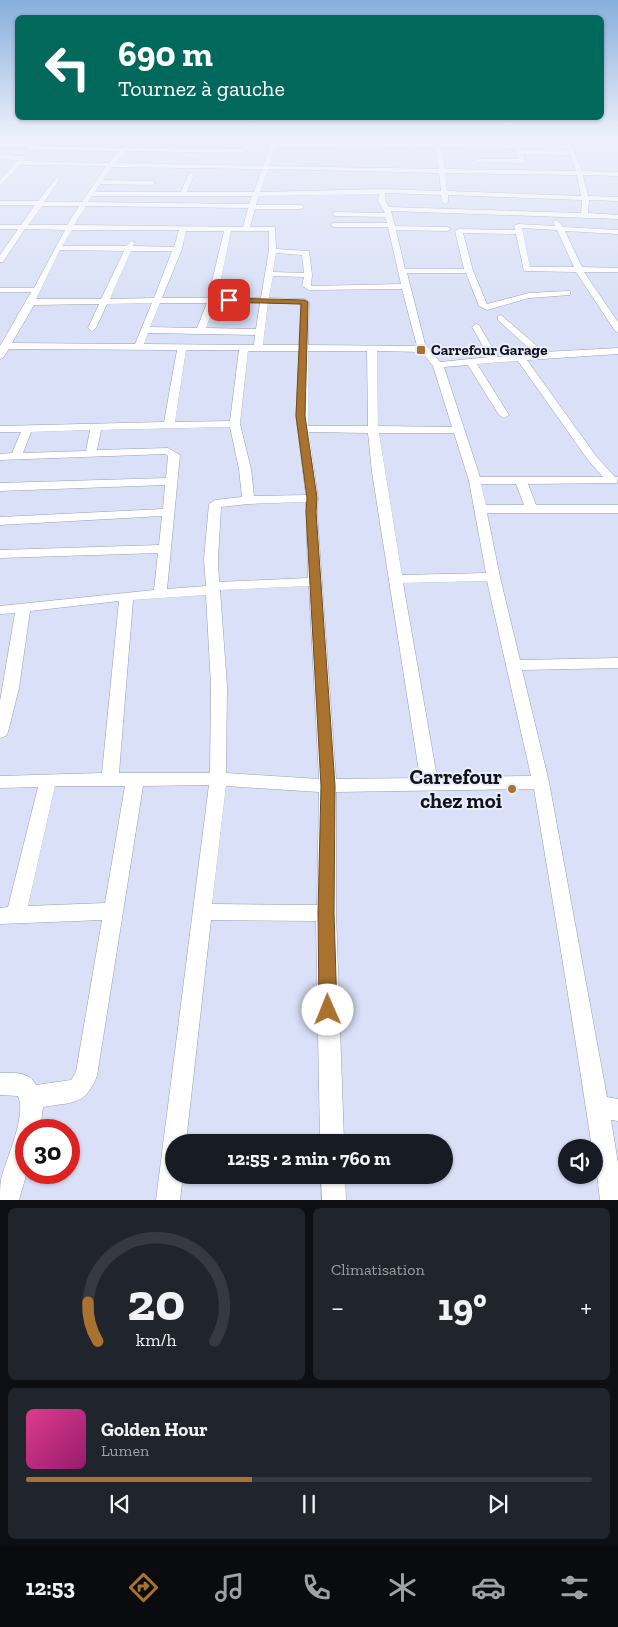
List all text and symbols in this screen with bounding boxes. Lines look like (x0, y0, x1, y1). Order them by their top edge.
text: 690 m (118, 33, 213, 75)
icon: left (35, 35, 100, 100)
text: Tournez à gauche (118, 75, 285, 102)
pin (208, 279, 250, 321)
icon: arrive (215, 286, 243, 314)
place label: Carrefour Garage (431, 341, 547, 359)
marker: Carrefour Garage (415, 344, 427, 356)
place label: Carrefour chez moi (410, 764, 502, 813)
marker: Carrefour chez moi (506, 783, 518, 795)
position arrow (301, 983, 353, 1035)
speed limit sign: 30 (15, 1119, 80, 1184)
map controls (558, 1139, 603, 1184)
button: sound (558, 1139, 603, 1184)
text: 12:55 · 2 min · 760 m (227, 1147, 391, 1170)
text: Climatisation (331, 1260, 425, 1279)
text: 20 (128, 1271, 185, 1333)
text: 19° (438, 1284, 487, 1330)
text: − (331, 1291, 344, 1324)
text: + (580, 1291, 592, 1324)
text: km/h (136, 1329, 177, 1351)
text: Golden Hour (101, 1418, 208, 1441)
text: Lumen (101, 1441, 149, 1460)
icon: previous (106, 1490, 134, 1518)
icon: pause (295, 1490, 323, 1518)
icon: next (484, 1490, 512, 1518)
icon: directions (126, 1570, 161, 1605)
icon: music (212, 1570, 247, 1605)
icon: phone (299, 1570, 334, 1605)
icon: climate (385, 1570, 420, 1605)
icon: car (471, 1570, 506, 1605)
icon: filters (557, 1570, 592, 1605)
text: 12:53 (26, 1574, 75, 1601)

